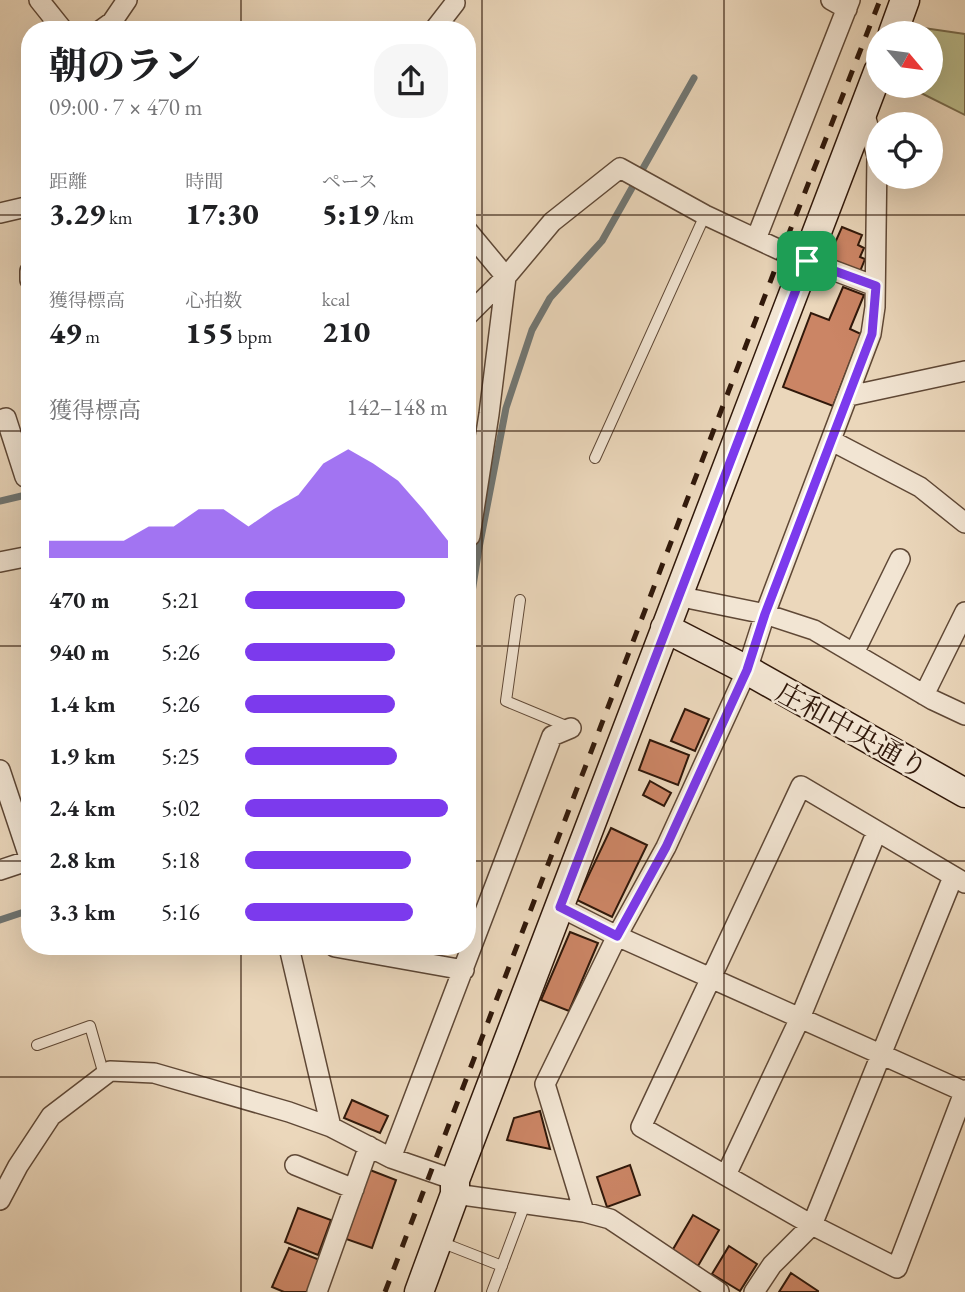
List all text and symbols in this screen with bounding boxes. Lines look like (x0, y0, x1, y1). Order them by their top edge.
north arrow (866, 21, 943, 98)
map controls (866, 21, 943, 189)
text: 朝のラン (49, 41, 201, 90)
button: share (374, 44, 448, 118)
text: 09:00 · 7 × 470 m (49, 92, 202, 122)
button: locate (866, 112, 943, 189)
text: 距離 (49, 169, 87, 194)
text: 時間 (185, 169, 223, 194)
text: ペース (322, 169, 378, 194)
text: 3.29 (49, 194, 105, 233)
text: 17:30 (185, 194, 259, 233)
text: 5:19 (322, 194, 379, 233)
text: km (105, 205, 133, 230)
text: /km (379, 205, 414, 230)
pin (777, 231, 837, 291)
icon: arrive (788, 242, 826, 280)
text: kcal (322, 287, 350, 312)
text: 獲得標高 (49, 288, 125, 313)
text: 心拍数 (185, 288, 242, 313)
text: 210 (322, 312, 370, 351)
text: 49 (49, 313, 81, 352)
text: 155 (185, 313, 234, 352)
text: m (81, 324, 100, 349)
text: bpm (234, 324, 272, 349)
text: 142–148 m (347, 392, 448, 422)
text: 獲得標高 (49, 395, 141, 425)
text: 470 m (49, 585, 110, 615)
text: 5:21 (161, 585, 200, 615)
text: 940 m (49, 637, 110, 667)
text: 5:26 (161, 637, 200, 667)
street label: 庄和中央通り (770, 674, 934, 786)
text: 1.4 km (49, 689, 116, 719)
text: 5:26 (161, 689, 200, 719)
text: 1.9 km (49, 741, 116, 771)
text: 5:25 (161, 741, 200, 771)
text: 2.4 km (49, 793, 116, 823)
text: 5:02 (161, 793, 200, 823)
text: 2.8 km (49, 845, 116, 875)
text: 5:18 (161, 845, 200, 875)
text: 3.3 km (49, 897, 116, 927)
text: 5:16 (161, 897, 200, 927)

